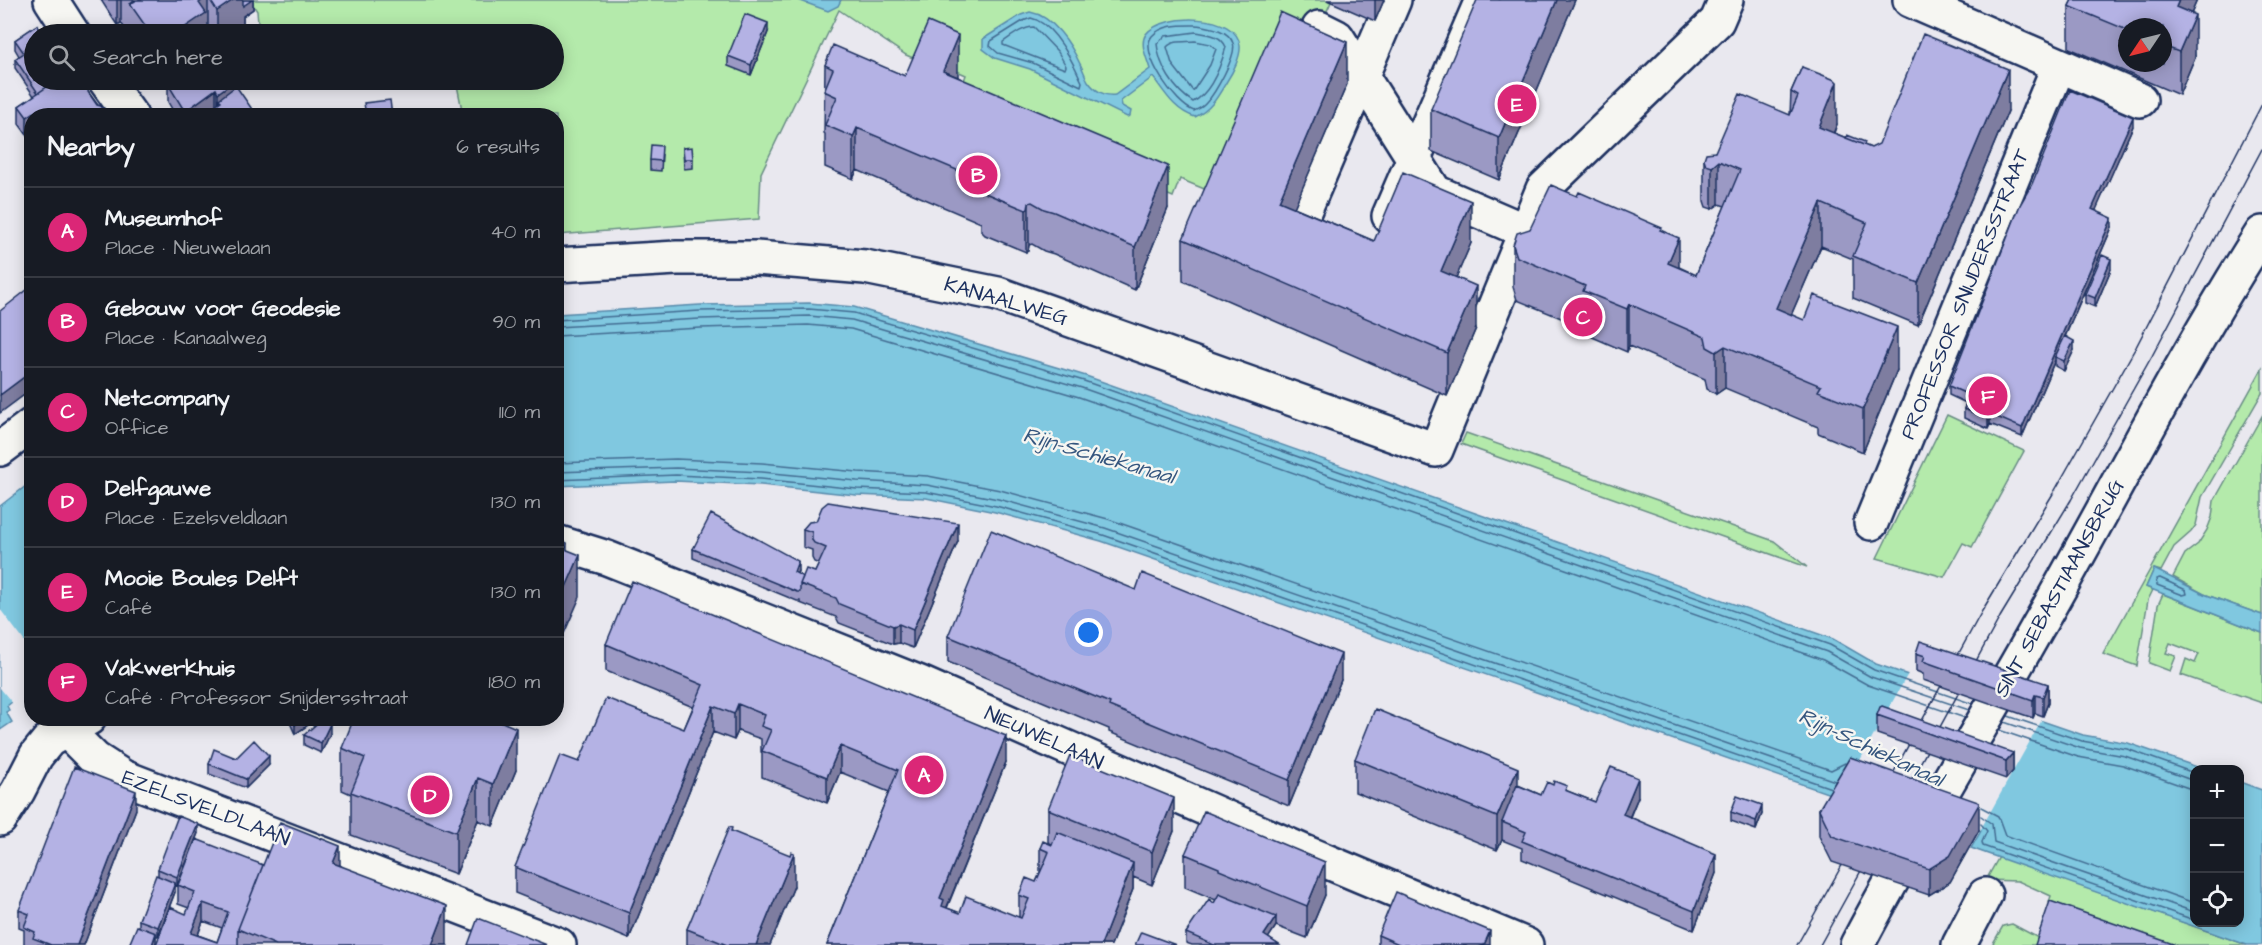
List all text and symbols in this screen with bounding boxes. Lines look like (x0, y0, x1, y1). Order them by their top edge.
north arrow (2118, 18, 2172, 72)
search box (24, 24, 564, 90)
icon: search (45, 41, 78, 74)
text: Search here (93, 42, 223, 73)
pin: E (1498, 82, 1537, 126)
text: Nearby (48, 129, 135, 165)
text: 6 results (456, 133, 540, 161)
street label: PROFESSOR SNIJDERSSTRAAT (1895, 145, 2035, 443)
pin: B (958, 152, 998, 198)
text: Museumhof (105, 203, 222, 234)
text: A (61, 218, 74, 246)
text: 40 m (490, 218, 540, 246)
text: Place · Nieuwelaan (105, 234, 270, 262)
street label: KANAALWEG (941, 269, 1072, 333)
text: Gebouw voor Geodesie (105, 293, 341, 324)
pin: C (1564, 294, 1602, 340)
text: B (60, 308, 75, 336)
text: 90 m (492, 308, 540, 336)
text: Place · Kanaalweg (105, 324, 266, 352)
pin: F (1968, 374, 2008, 418)
text: Netcompany (105, 383, 230, 414)
text: C (60, 398, 75, 426)
text: 110 m (499, 398, 540, 426)
text: Office (105, 414, 169, 442)
water label: Rijn-Schiekanaal (1020, 420, 1181, 493)
text: Delfgauwe (105, 473, 211, 504)
street label: SINT SEBASTIAANSBRUG (1987, 473, 2131, 702)
text: D (61, 488, 74, 516)
text: 130 m (491, 488, 540, 516)
text: Place · Ezelsveldlaan (105, 504, 287, 532)
text: Mooie Boules Delft (105, 563, 298, 594)
text: E (62, 578, 73, 606)
text: 130 m (491, 578, 540, 606)
text: Café (105, 594, 152, 622)
your location (1074, 618, 1103, 647)
text: Vakwerkhuis (105, 653, 235, 684)
text: F (61, 668, 74, 696)
text: 180 m (488, 668, 540, 696)
text: Café · Professor Snijdersstraat (105, 684, 408, 712)
street label: NIEUWELAAN (980, 699, 1108, 777)
water label: Rijn-Schiekanaal (1794, 701, 1951, 796)
pin: A (904, 752, 944, 798)
street label: EZELSVELDLAAN (118, 763, 294, 853)
map controls (2190, 765, 2244, 927)
button: + (2190, 765, 2244, 819)
pin: D (410, 772, 450, 818)
button: − (2190, 819, 2244, 873)
button: locate (2190, 873, 2244, 927)

